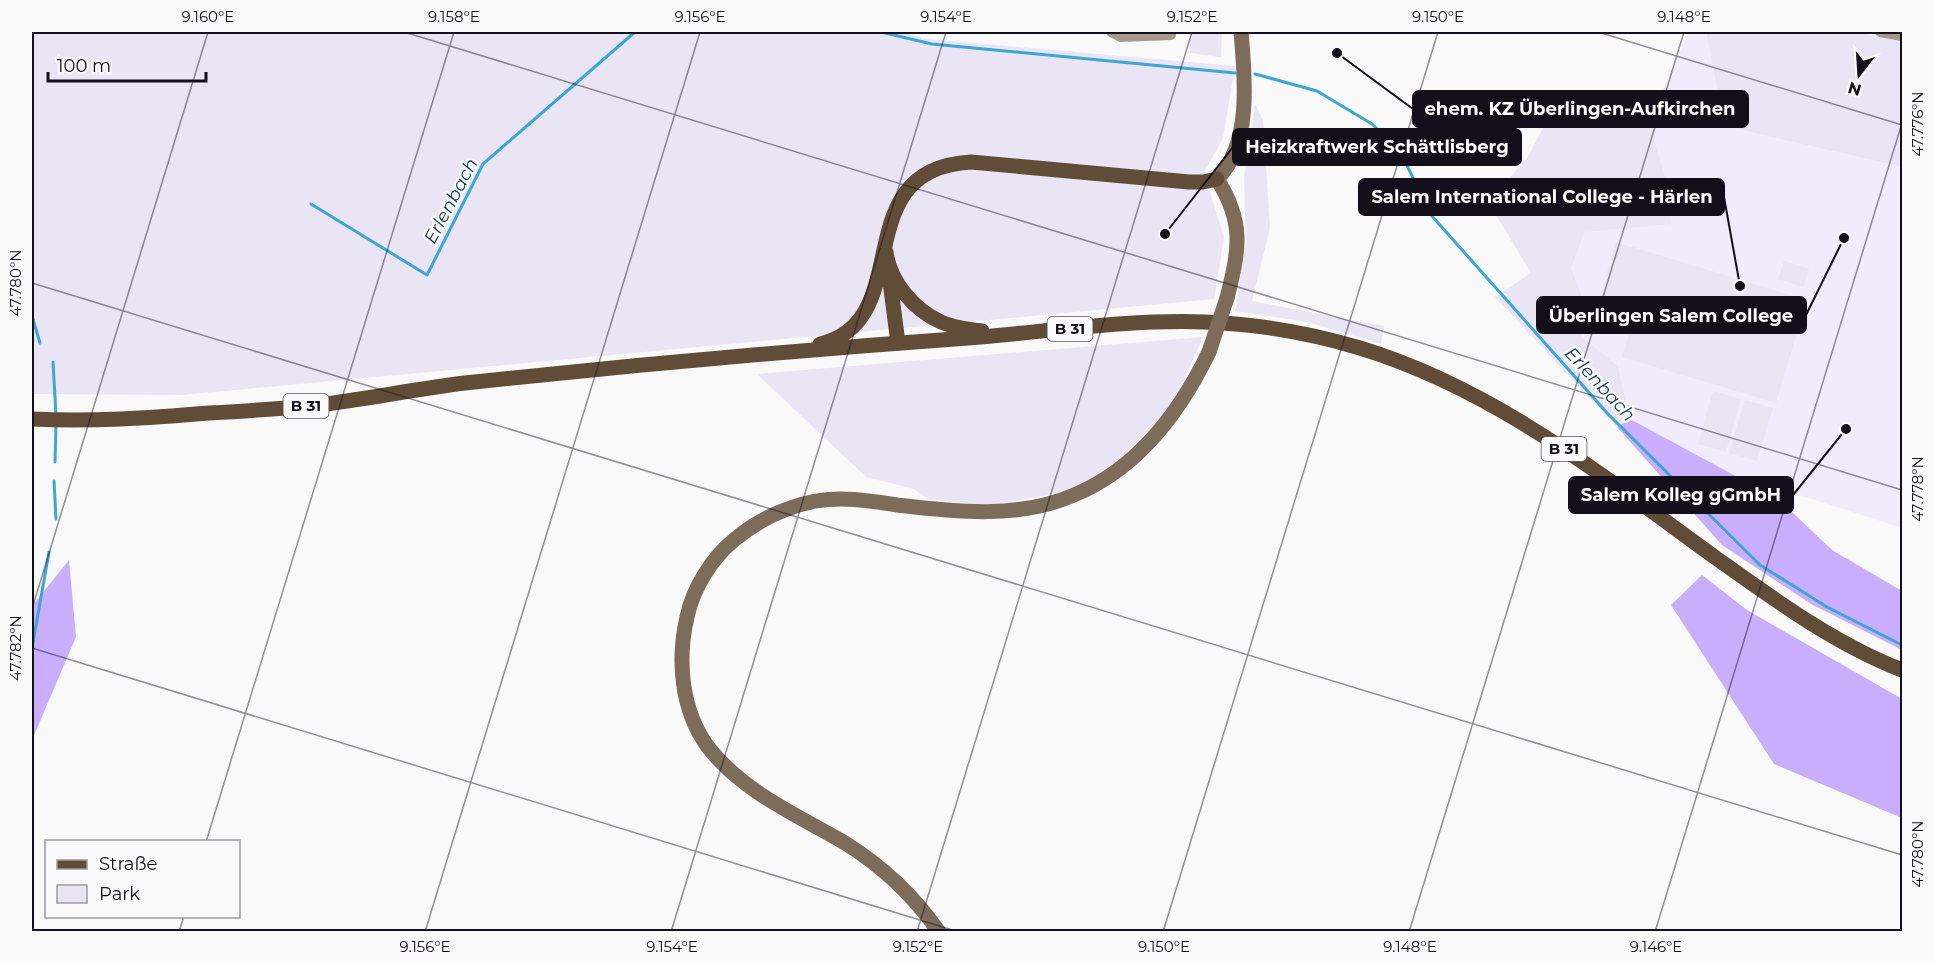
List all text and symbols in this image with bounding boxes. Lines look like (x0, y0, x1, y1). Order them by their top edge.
text: 9.160°E (182, 7, 234, 26)
text: 9.158°E (428, 7, 480, 26)
text: 9.156°E (674, 7, 726, 26)
text: 9.154°E (920, 7, 972, 26)
text: 9.152°E (1167, 7, 1217, 26)
text: 9.150°E (1412, 7, 1464, 26)
text: 9.148°E (1657, 7, 1711, 26)
scale bar (48, 45, 206, 83)
north arrow (1829, 45, 1889, 105)
text: 100 m (57, 55, 111, 77)
text: N (1846, 78, 1864, 100)
callout: ehem. KZ Überlingen-Aufkirchen (1413, 91, 1748, 127)
text: 47.776°N (1908, 92, 1927, 156)
text: ehem. KZ Überlingen-Aufkirchen (1425, 98, 1735, 120)
callout: Heizkraftwerk Schättlisberg (1233, 129, 1521, 165)
text: Heizkraftwerk Schättlisberg (1245, 136, 1509, 158)
water label: Erlenbach (419, 155, 483, 247)
callout: Salem International College - Härlen (1359, 179, 1724, 215)
text: Salem International College - Härlen (1371, 186, 1713, 208)
text: 47.780°N (6, 250, 25, 316)
callout: Überlingen Salem College (1537, 297, 1806, 333)
text: Überlingen Salem College (1549, 305, 1793, 327)
road number: B 31 (1048, 317, 1092, 341)
water label: Erlenbach (1560, 342, 1640, 426)
road number: B 31 (284, 394, 328, 418)
road number: B 31 (1542, 437, 1586, 461)
text: 47.778°N (1908, 456, 1927, 522)
callout: Salem Kolleg gGmbH (1569, 477, 1793, 513)
text: Salem Kolleg gGmbH (1581, 484, 1781, 506)
text: 47.782°N (6, 615, 25, 681)
text: 47.780°N (1908, 821, 1927, 887)
legend (45, 840, 240, 918)
text: Straße (99, 853, 158, 875)
text: Park (99, 883, 140, 905)
text: 9.156°E (399, 937, 451, 956)
text: 9.154°E (646, 937, 698, 956)
text: 9.152°E (893, 937, 943, 956)
text: 9.150°E (1138, 937, 1190, 956)
text: 9.148°E (1383, 937, 1437, 956)
text: 9.146°E (1630, 937, 1682, 956)

